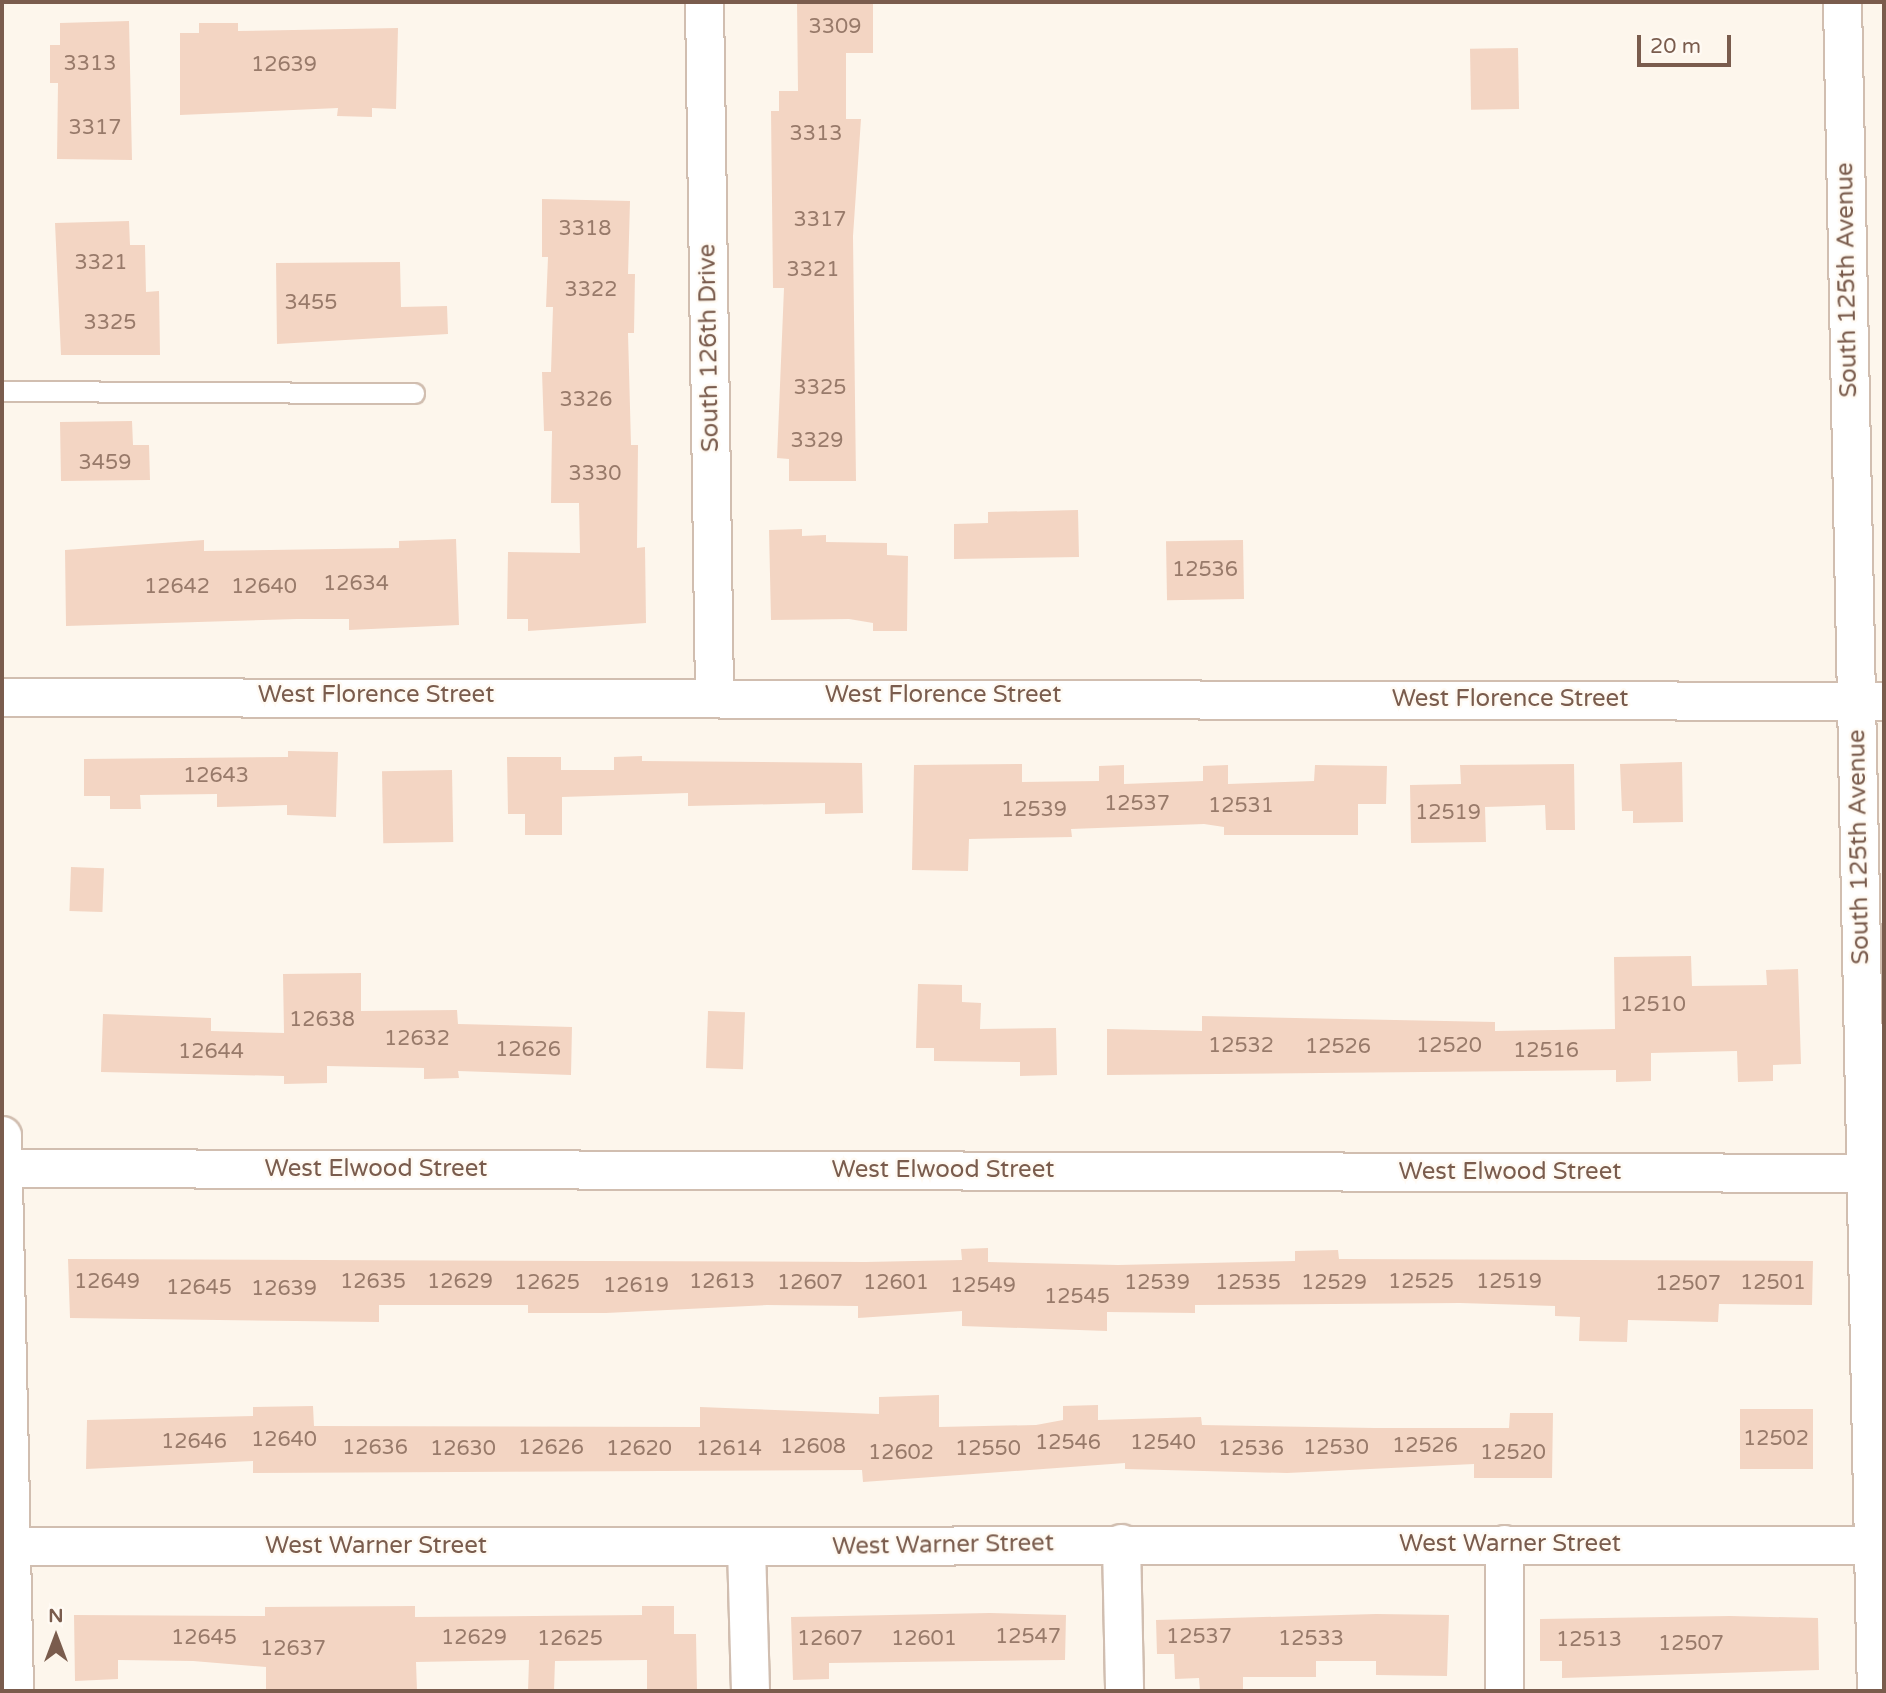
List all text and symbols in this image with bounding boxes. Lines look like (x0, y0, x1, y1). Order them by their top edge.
house number: 3309 (809, 14, 861, 40)
scale bar (1641, 21, 1736, 65)
text: 20 m (1650, 34, 1701, 59)
house number: 3313 (64, 51, 116, 77)
house number: 12639 (251, 52, 317, 78)
house number: 3317 (69, 115, 121, 141)
house number: 3313 (790, 121, 842, 147)
street label: South 125th Avenue (1831, 162, 1863, 398)
house number: 3317 (794, 207, 846, 233)
house number: 3318 (559, 216, 611, 242)
street label: South 126th Drive (693, 244, 725, 452)
house number: 3321 (75, 250, 127, 276)
house number: 3321 (787, 257, 839, 283)
house number: 3322 (565, 277, 617, 303)
house number: 3455 (285, 290, 337, 316)
house number: 3325 (84, 310, 136, 336)
house number: 3325 (794, 375, 846, 401)
house number: 3326 (560, 387, 612, 413)
house number: 3329 (791, 428, 843, 454)
house number: 3459 (79, 450, 131, 476)
house number: 3330 (569, 461, 621, 487)
house number: 12536 (1172, 557, 1238, 583)
house number: 12634 (323, 571, 389, 597)
house number: 12642 (144, 574, 210, 600)
house number: 12640 (231, 574, 297, 600)
street label: West Florence Street (258, 681, 494, 709)
street label: West Florence Street (825, 681, 1061, 709)
street label: West Florence Street (1392, 685, 1628, 713)
street label: South 125th Avenue (1843, 729, 1875, 965)
house number: 12643 (183, 763, 249, 789)
house number: 12537 (1104, 791, 1170, 817)
house number: 12531 (1208, 793, 1274, 819)
house number: 12539 (1001, 797, 1067, 823)
house number: 12519 (1415, 800, 1481, 826)
house number: 12510 (1620, 992, 1686, 1018)
house number: 12638 (289, 1007, 355, 1033)
house number: 12632 (384, 1026, 450, 1052)
house number: 12532 (1208, 1033, 1274, 1059)
house number: 12520 (1416, 1033, 1482, 1059)
house number: 12526 (1305, 1034, 1371, 1060)
house number: 12626 (495, 1037, 561, 1063)
house number: 12516 (1513, 1038, 1579, 1064)
house number: 12644 (178, 1039, 244, 1065)
street label: West Elwood Street (265, 1155, 487, 1183)
street label: West Elwood Street (832, 1156, 1054, 1184)
street label: West Elwood Street (1399, 1158, 1621, 1186)
house number: 12649 (74, 1269, 140, 1295)
house number: 12635 (340, 1269, 406, 1295)
house number: 12629 (427, 1269, 493, 1295)
house number: 12613 (689, 1269, 755, 1295)
house number: 12525 (1388, 1269, 1454, 1295)
house number: 12519 (1476, 1269, 1542, 1295)
house number: 12625 (514, 1270, 580, 1296)
house number: 12607 (777, 1270, 843, 1296)
house number: 12601 (863, 1270, 929, 1296)
house number: 12539 (1124, 1270, 1190, 1296)
house number: 12535 (1215, 1270, 1281, 1296)
house number: 12529 (1301, 1270, 1367, 1296)
house number: 12501 (1740, 1270, 1806, 1296)
house number: 12507 (1655, 1271, 1721, 1297)
house number: 12619 (603, 1273, 669, 1299)
house number: 12549 (950, 1273, 1016, 1299)
house number: 12645 (166, 1275, 232, 1301)
house number: 12639 (251, 1276, 317, 1302)
house number: 12545 (1044, 1284, 1110, 1310)
house number: 12502 (1743, 1426, 1809, 1452)
house number: 12640 (251, 1427, 317, 1453)
house number: 12646 (161, 1429, 227, 1455)
house number: 12546 (1035, 1430, 1101, 1456)
house number: 12540 (1130, 1430, 1196, 1456)
house number: 12526 (1392, 1433, 1458, 1459)
house number: 12608 (780, 1434, 846, 1460)
house number: 12636 (342, 1435, 408, 1461)
house number: 12626 (518, 1435, 584, 1461)
house number: 12530 (1303, 1435, 1369, 1461)
house number: 12630 (430, 1436, 496, 1462)
house number: 12620 (606, 1436, 672, 1462)
house number: 12614 (696, 1436, 762, 1462)
house number: 12550 (955, 1436, 1021, 1462)
house number: 12536 (1218, 1436, 1284, 1462)
house number: 12602 (868, 1440, 934, 1466)
house number: 12520 (1480, 1440, 1546, 1466)
street label: West Warner Street (832, 1529, 1054, 1561)
street label: West Warner Street (1399, 1530, 1621, 1558)
street label: West Warner Street (265, 1532, 487, 1560)
north arrow (21, 1602, 91, 1672)
text: N (48, 1605, 64, 1627)
house number: 12547 (995, 1624, 1061, 1650)
house number: 12537 (1166, 1624, 1232, 1650)
house number: 12645 (171, 1625, 237, 1651)
house number: 12629 (441, 1625, 507, 1651)
house number: 12625 (537, 1626, 603, 1652)
house number: 12607 (797, 1626, 863, 1652)
house number: 12601 (891, 1626, 957, 1652)
house number: 12533 (1278, 1626, 1344, 1652)
house number: 12513 (1556, 1627, 1622, 1653)
house number: 12507 (1658, 1631, 1724, 1657)
house number: 12637 (260, 1636, 326, 1662)

